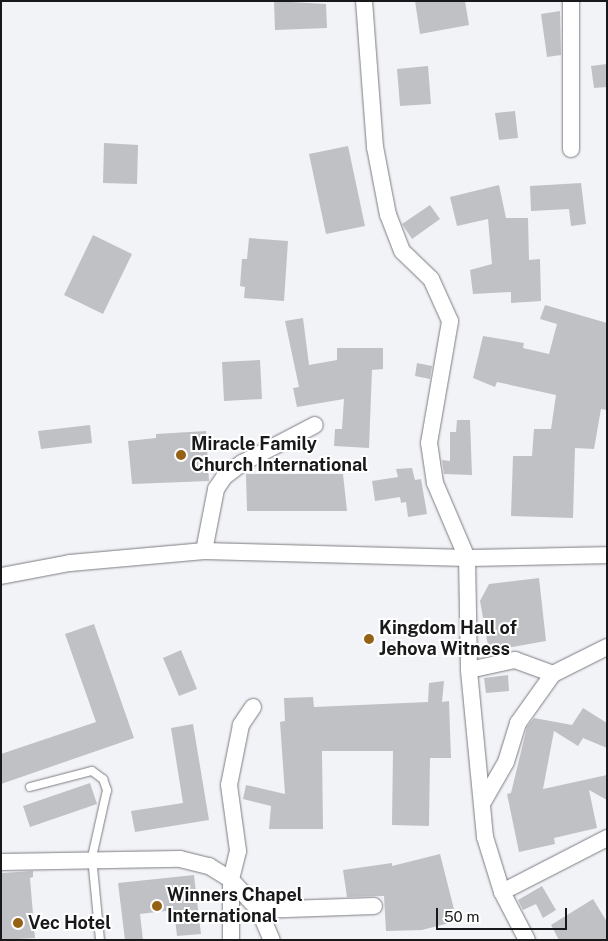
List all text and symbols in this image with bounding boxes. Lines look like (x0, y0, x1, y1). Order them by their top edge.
place label: Miracle Family Church International (191, 434, 368, 476)
marker: Miracle Family Church International (175, 449, 187, 461)
place label: Kingdom Hall of Jehova Witness (379, 618, 517, 660)
marker: Kingdom Hall of Jehova Witness (363, 633, 375, 645)
place label: Winners Chapel International (167, 885, 303, 928)
scale bar (438, 898, 569, 930)
marker: Winners Chapel International (151, 900, 163, 912)
text: 50 m (444, 908, 479, 925)
place label: Vec Hotel (28, 912, 111, 934)
marker: Vec Hotel (12, 917, 24, 929)

